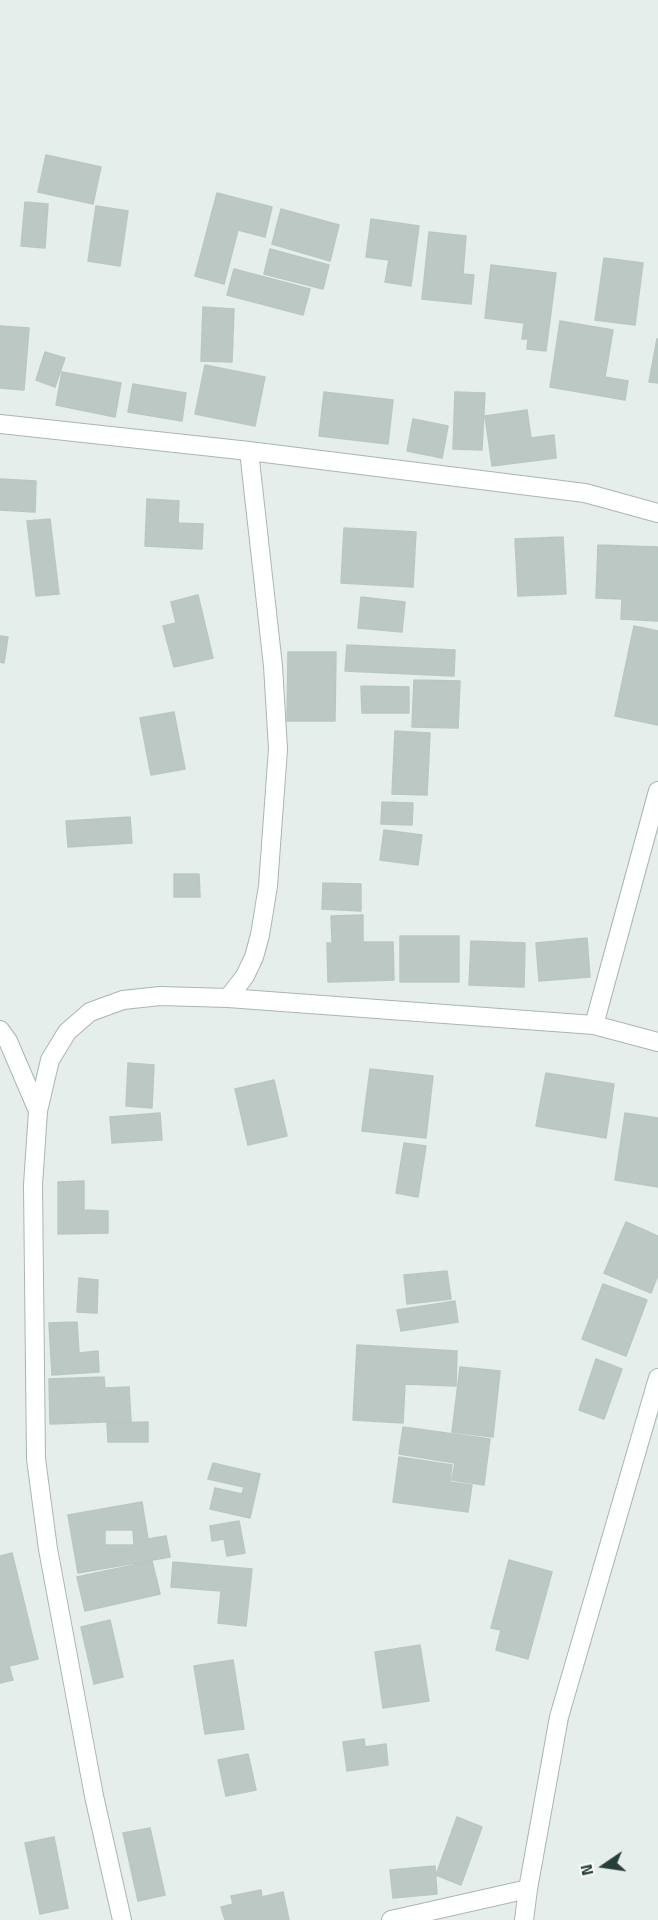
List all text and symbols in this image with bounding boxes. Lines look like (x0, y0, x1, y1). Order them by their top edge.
north arrow (574, 1836, 634, 1896)
text: N (574, 1862, 599, 1878)

